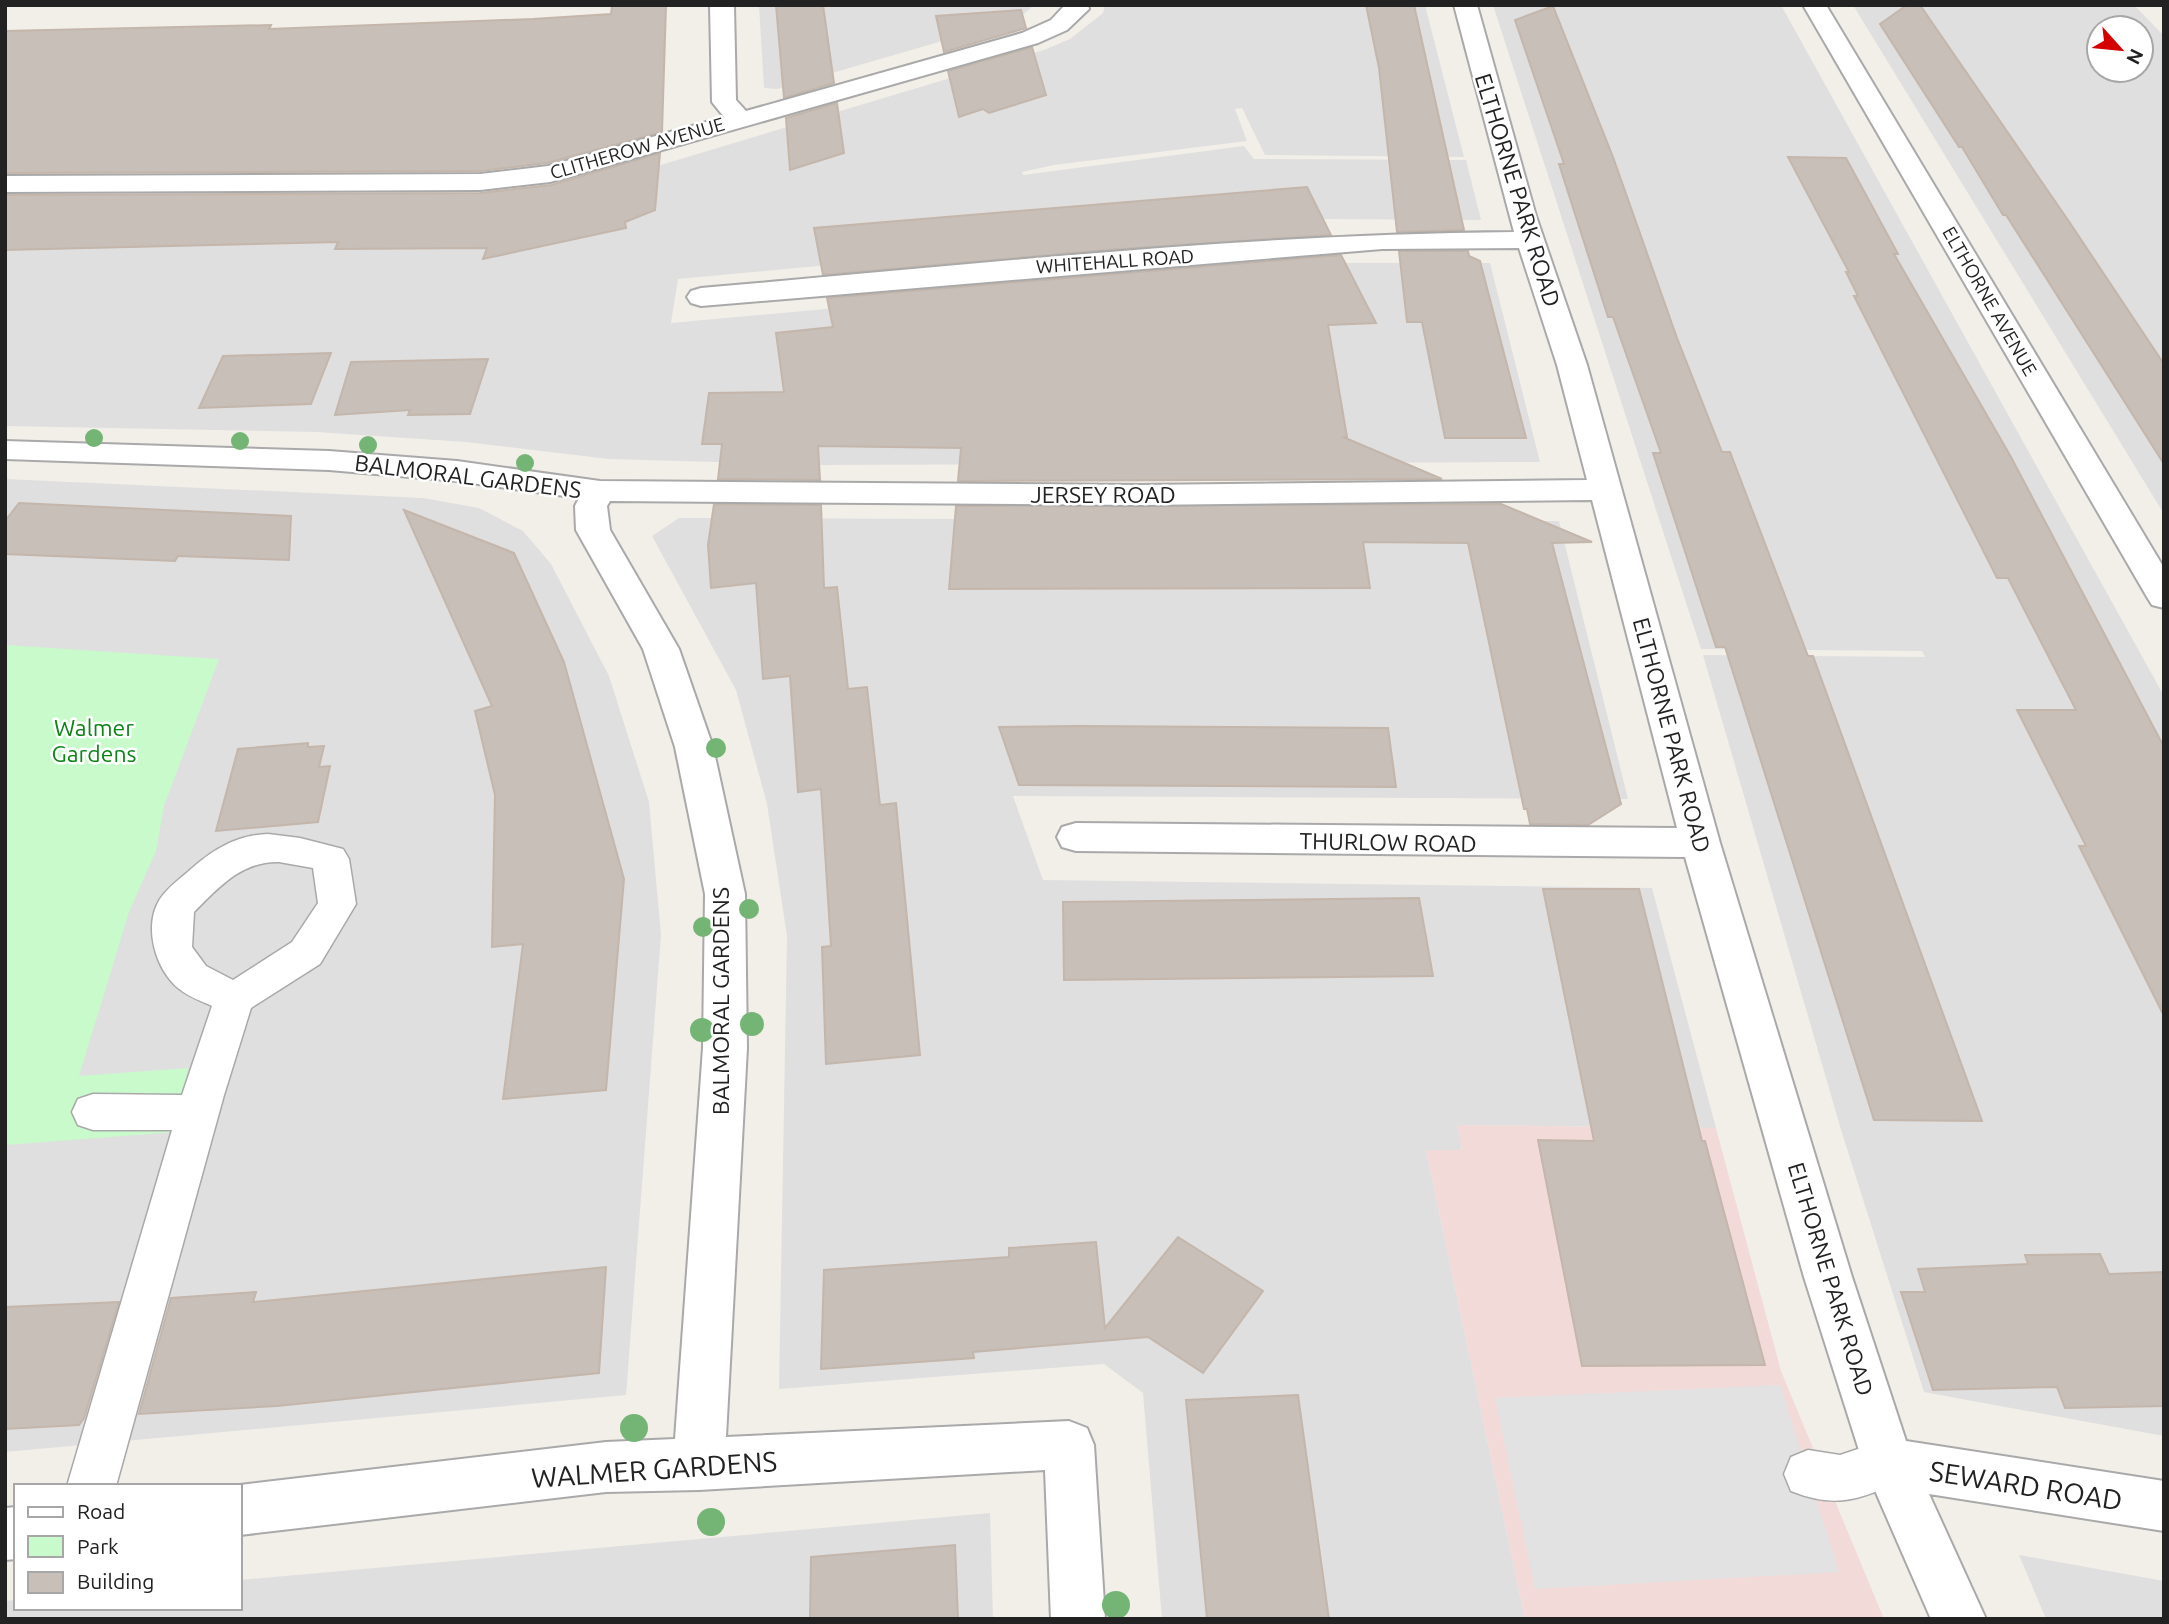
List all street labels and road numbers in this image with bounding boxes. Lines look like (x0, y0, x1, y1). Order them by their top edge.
street label: ELTHORNE PARK ROAD (1471, 70, 1565, 310)
street label: CLITHEROW AVENUE (547, 113, 727, 183)
street label: ELTHORNE AVENUE (1938, 222, 2042, 380)
street label: WHITEHALL ROAD (1035, 245, 1195, 277)
street label: BALMORAL GARDENS (353, 450, 583, 502)
street label: JERSEY ROAD (1030, 482, 1176, 507)
street label: ELTHORNE PARK ROAD (1629, 615, 1715, 855)
street label: THURLOW ROAD (1299, 828, 1477, 856)
street label: BALMORAL GARDENS (708, 887, 733, 1115)
street label: ELTHORNE PARK ROAD (1784, 1159, 1878, 1399)
street label: WALMER GARDENS (530, 1445, 778, 1493)
street label: SEWARD ROAD (1927, 1454, 2125, 1516)

